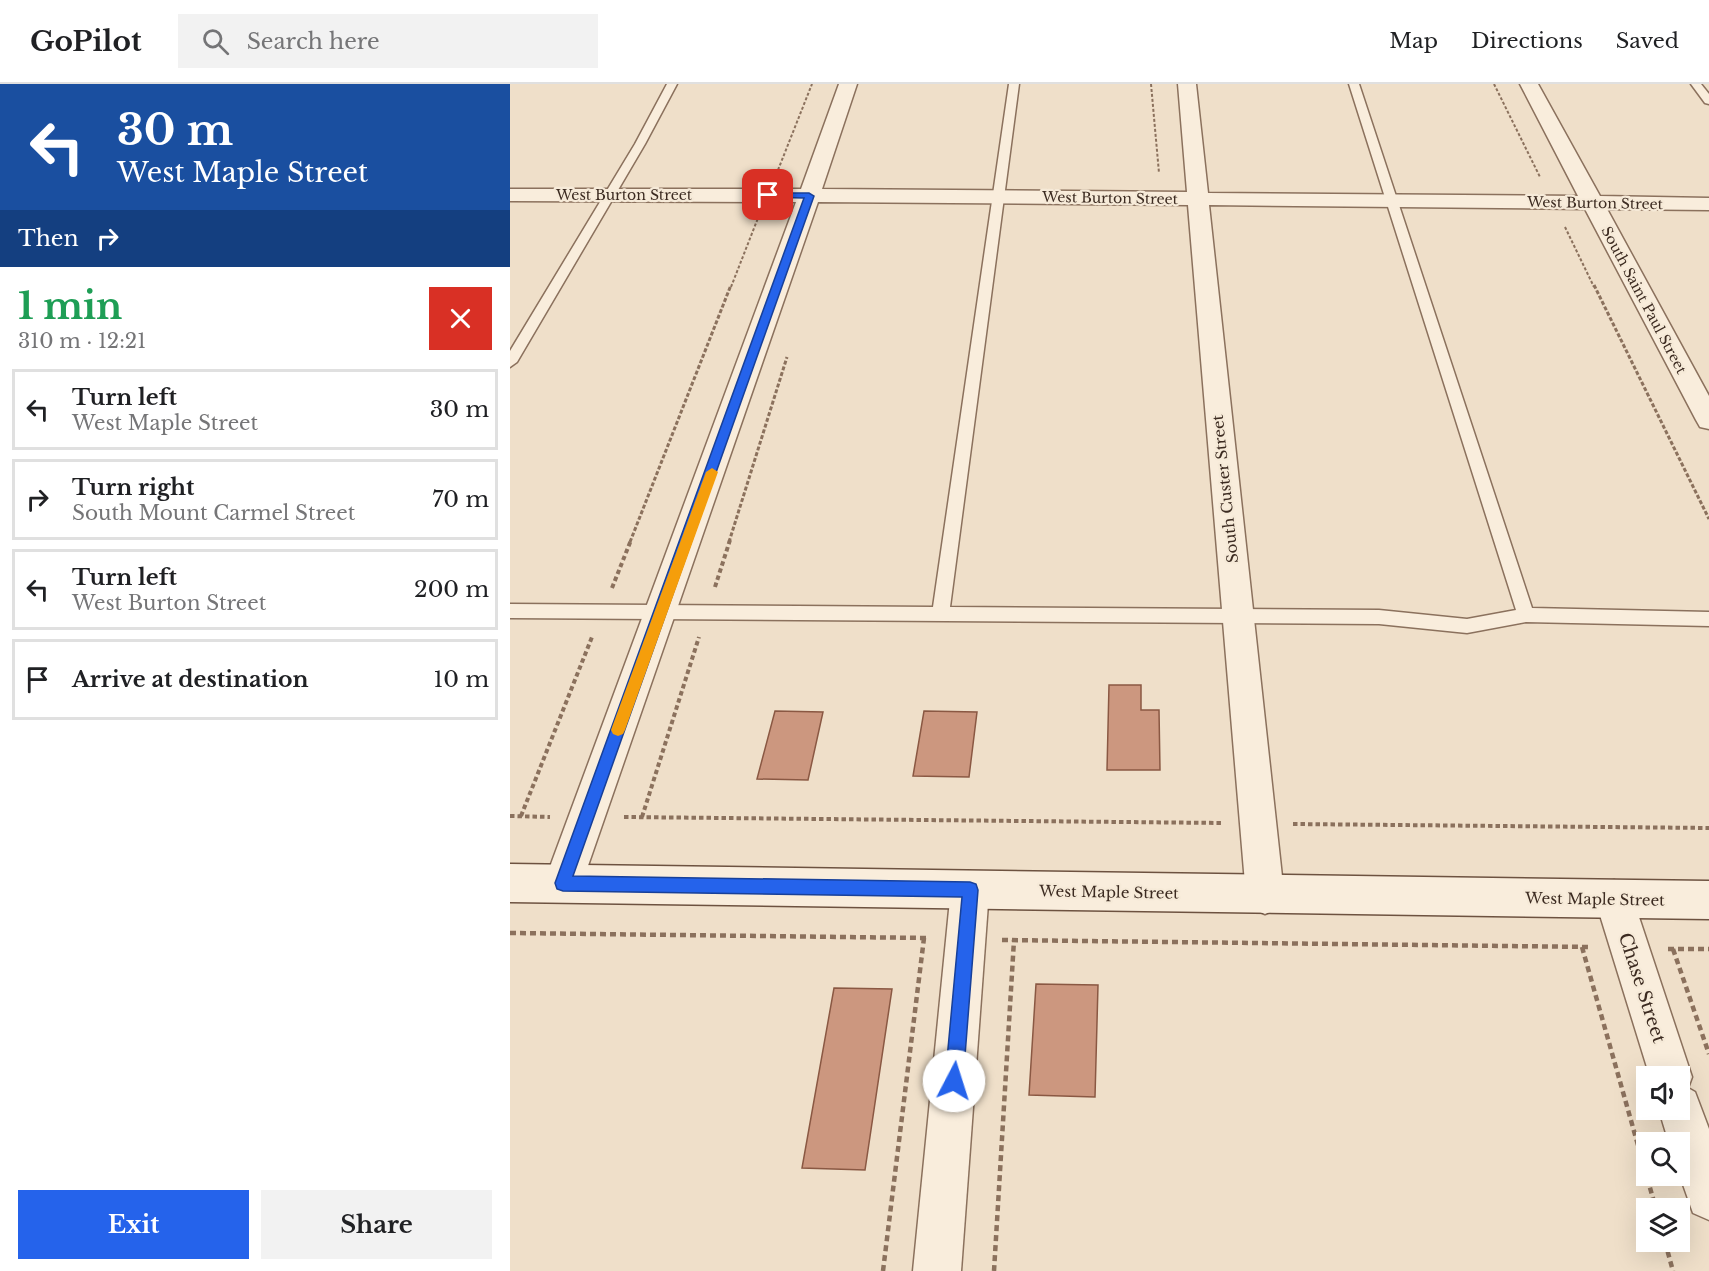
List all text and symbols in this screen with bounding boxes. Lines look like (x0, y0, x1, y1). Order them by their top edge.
search box (178, 14, 598, 68)
text: GoPilot (30, 24, 142, 59)
icon: search (199, 25, 232, 58)
text: Search here (247, 28, 380, 55)
text: Map (1389, 28, 1438, 54)
text: Directions (1471, 28, 1583, 54)
text: Saved (1616, 28, 1679, 54)
text: 30 m (117, 104, 233, 156)
icon: left (18, 108, 96, 186)
text: West Maple Street (117, 156, 368, 189)
pin (742, 169, 793, 220)
icon: arrive (751, 178, 784, 211)
street label: West Burton Street (555, 186, 693, 204)
street label: West Burton Street (1041, 188, 1179, 208)
street label: West Burton Street (1526, 193, 1664, 213)
icon: right (91, 222, 124, 255)
street label: South Saint Paul Street (1597, 223, 1691, 377)
text: Then (18, 225, 79, 252)
text: 1 min (18, 284, 122, 329)
button: close (429, 287, 492, 350)
text: 310 m · 12:21 (18, 329, 146, 353)
text: Turn left (72, 384, 177, 411)
icon: left (21, 393, 54, 426)
text: 30 m (430, 396, 489, 423)
text: West Maple Street (72, 411, 258, 435)
street label: South Custer Street (1208, 414, 1242, 564)
text: Turn right (72, 474, 194, 501)
icon: right (21, 483, 54, 516)
text: 70 m (432, 486, 489, 513)
text: South Mount Carmel Street (72, 501, 355, 525)
text: Turn left (72, 564, 177, 591)
icon: left (21, 573, 54, 606)
text: 200 m (414, 576, 489, 603)
text: West Burton Street (72, 591, 266, 615)
icon: arrive (21, 663, 54, 696)
text: Arrive at destination (72, 666, 309, 693)
text: 10 m (434, 666, 489, 693)
street label: West Maple Street (1038, 881, 1179, 903)
street label: West Maple Street (1524, 888, 1665, 910)
street label: Chase Street (1614, 930, 1670, 1046)
position arrow (922, 1049, 986, 1113)
map controls (1636, 1066, 1690, 1252)
button: sound (1636, 1066, 1690, 1120)
button: search (1636, 1132, 1690, 1186)
button: Exit (18, 1190, 249, 1259)
button: Share (261, 1190, 492, 1259)
button: layers (1636, 1198, 1690, 1252)

